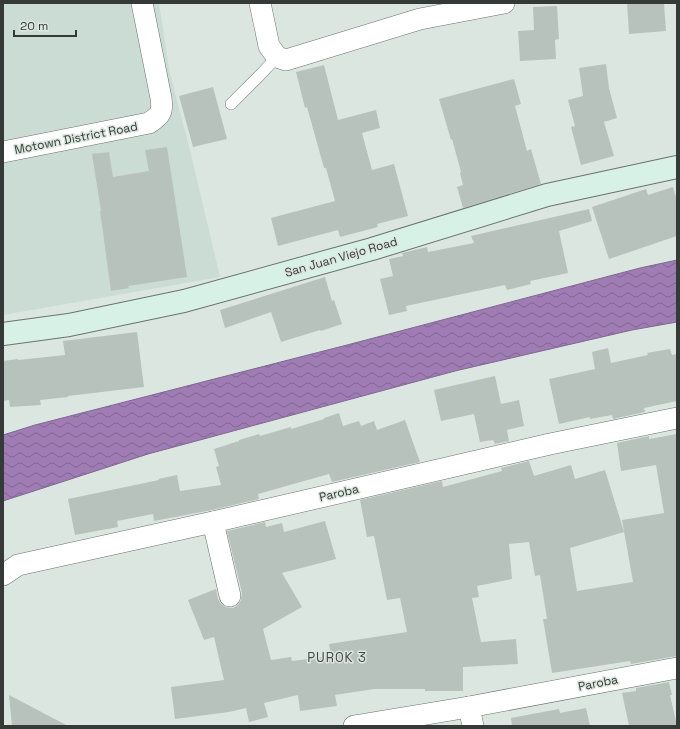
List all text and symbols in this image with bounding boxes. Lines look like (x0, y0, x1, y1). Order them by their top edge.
scale bar (14, 12, 76, 38)
text: 20 m (20, 18, 48, 34)
street label: Motown District Road (13, 118, 139, 158)
street label: San Juan Viejo Road (283, 233, 399, 281)
street label: Paroba (318, 481, 361, 505)
district label: PUROK 3 (307, 649, 367, 666)
street label: Paroba (577, 671, 619, 695)

